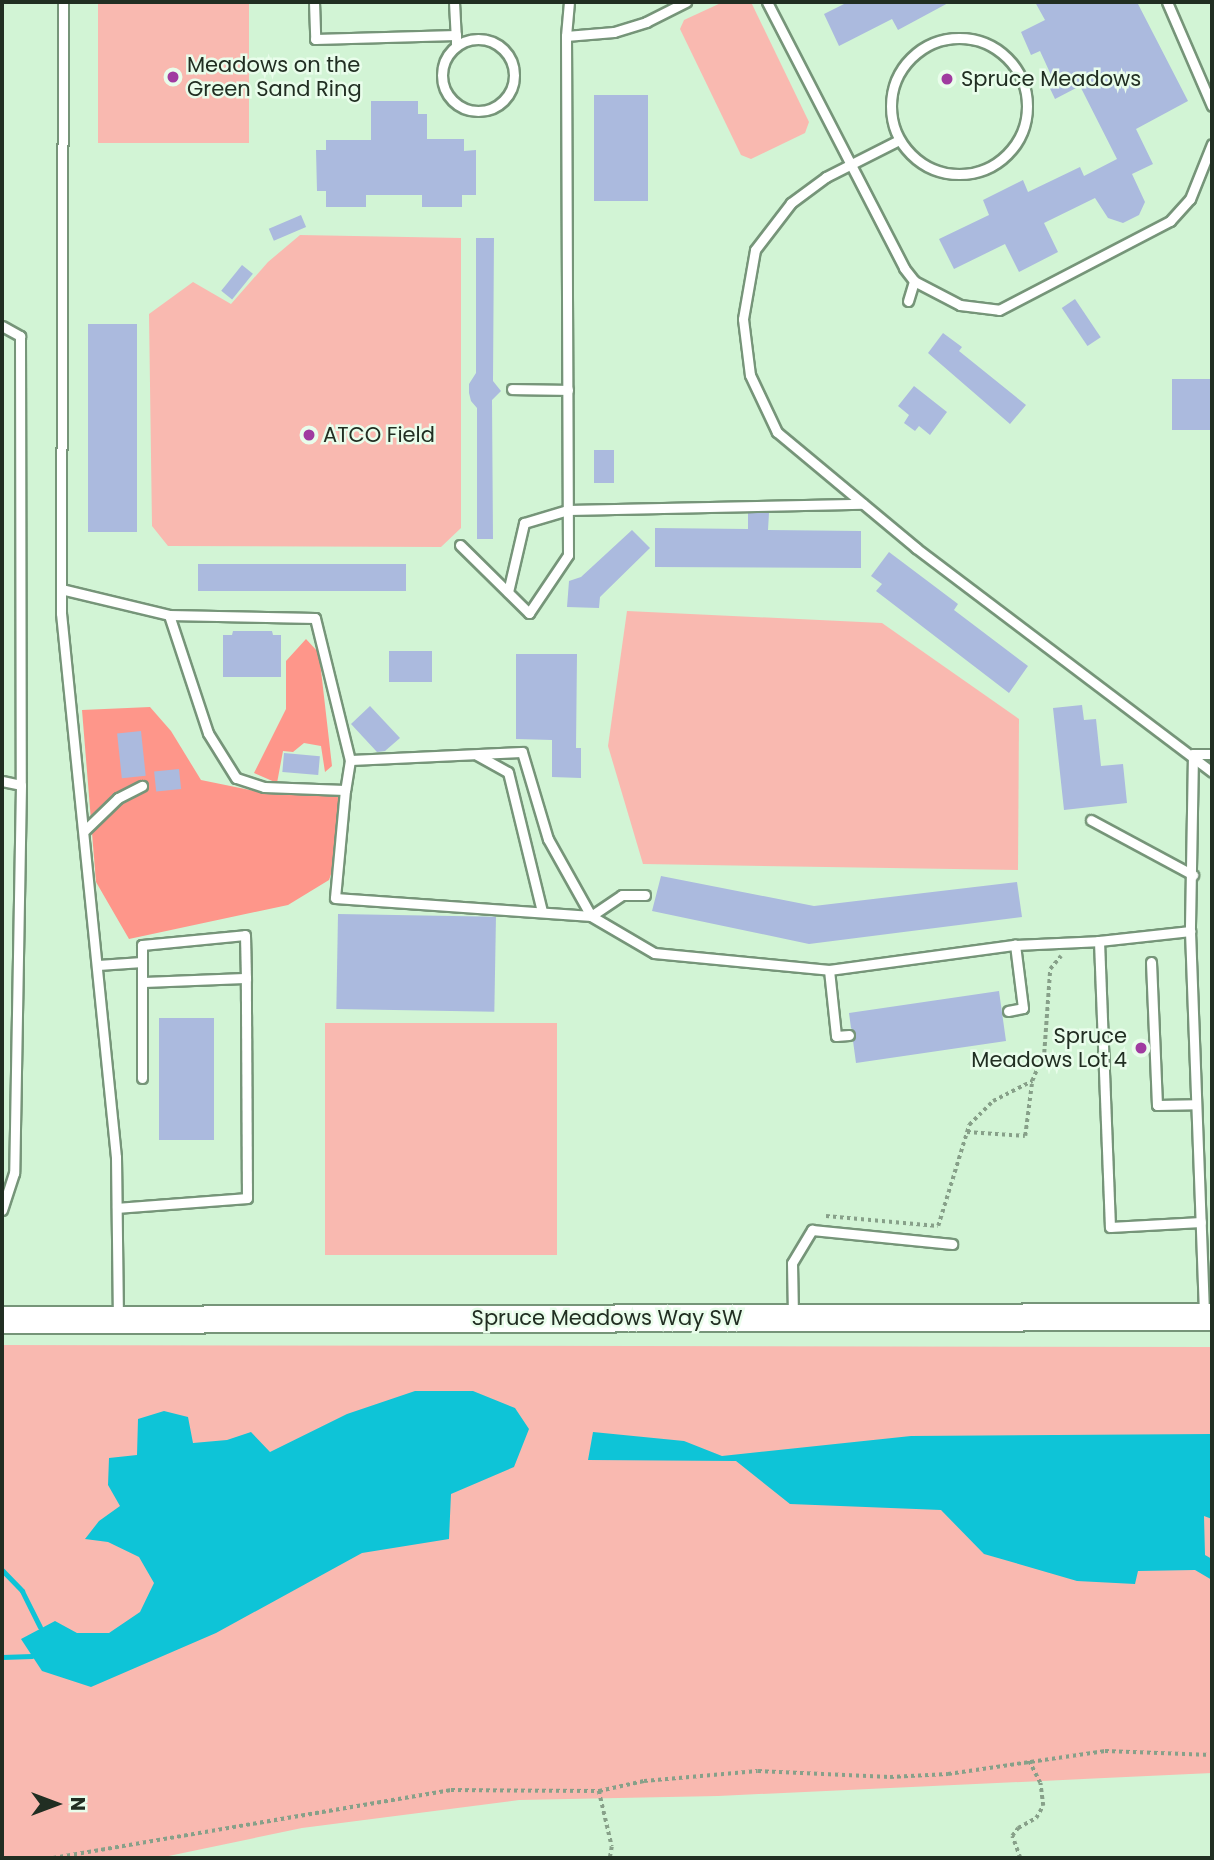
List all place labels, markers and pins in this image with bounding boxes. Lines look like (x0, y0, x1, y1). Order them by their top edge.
place label: Meadows on the Green Sand Ring (187, 52, 362, 102)
place label: Spruce Meadows (961, 66, 1141, 92)
marker: Meadows on the Green Sand Ring (165, 69, 181, 85)
marker: Spruce Meadows (939, 71, 955, 87)
place label: ATCO Field (323, 422, 435, 448)
marker: ATCO Field (301, 427, 317, 443)
place label: Spruce Meadows Lot 4 (971, 1023, 1127, 1073)
marker: Spruce Meadows Lot 4 (1133, 1040, 1149, 1056)

